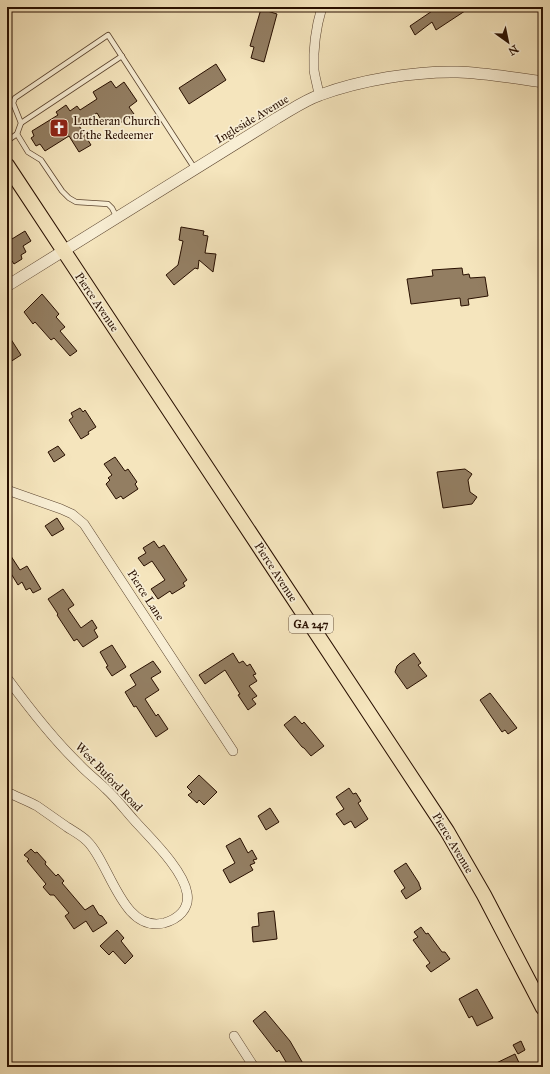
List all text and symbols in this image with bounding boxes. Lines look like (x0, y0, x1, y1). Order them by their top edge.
north arrow (488, 22, 528, 62)
text: N (505, 42, 521, 58)
street label: Ingleside Avenue (213, 92, 292, 147)
place label: Lutheran Church of the Redeemer (73, 114, 160, 142)
church icon: Lutheran Church of the Redeemer (48, 117, 70, 139)
street label: Pierce Avenue (72, 270, 122, 334)
street label: Pierce Avenue (252, 540, 300, 604)
street label: Pierce Lane (124, 567, 168, 623)
road number: GA 247 (289, 615, 333, 633)
street label: West Buford Road (73, 740, 145, 814)
street label: Pierce Avenue (429, 810, 477, 876)

